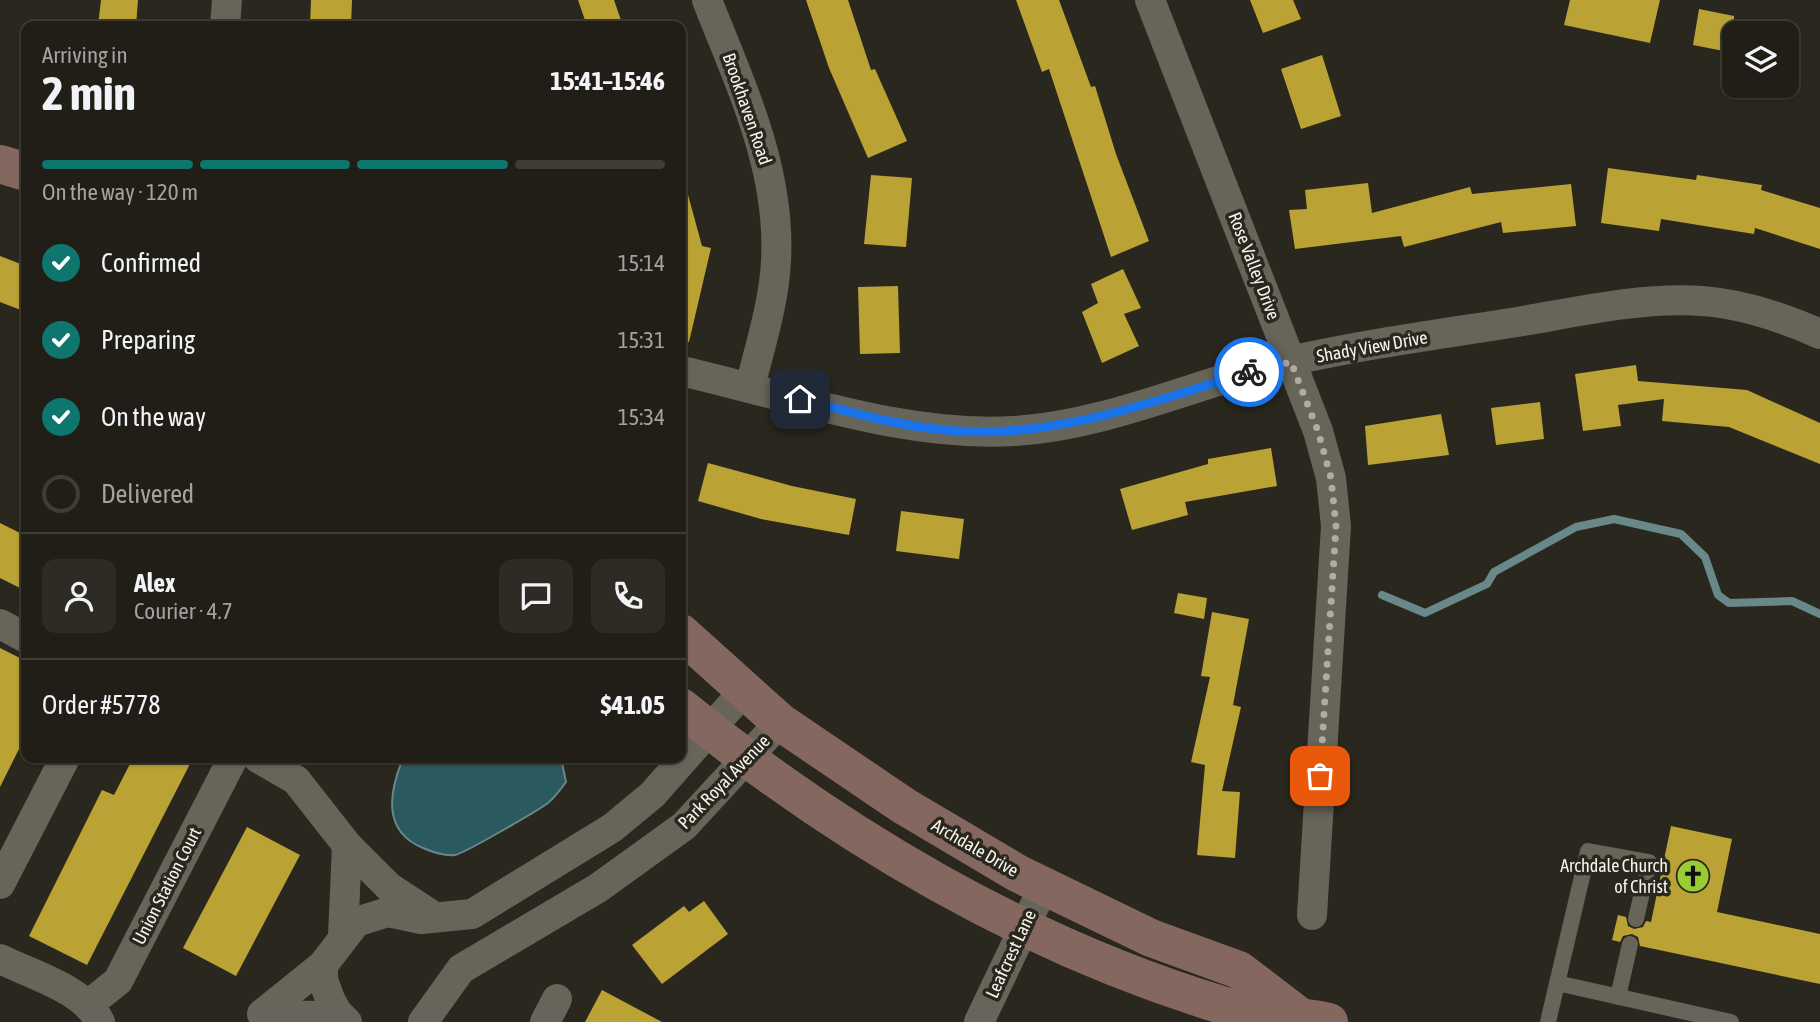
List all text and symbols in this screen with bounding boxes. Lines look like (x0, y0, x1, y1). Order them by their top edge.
map controls (1722, 21, 1799, 98)
button: layers (1722, 21, 1799, 98)
text: Arriving in (42, 42, 128, 68)
street label: Brookhaven Road (719, 50, 776, 167)
text: 15:41–15:46 (550, 66, 665, 96)
text: 2 min (42, 67, 136, 120)
text: On the way · 120 m (42, 179, 198, 205)
street label: Rose Valley Drive (1224, 209, 1285, 322)
icon: check (42, 244, 80, 282)
text: Confirmed (101, 248, 201, 278)
text: 15:14 (618, 250, 665, 276)
icon: check (42, 321, 80, 359)
text: Preparing (101, 325, 195, 355)
street label: Shady View Drive (1315, 326, 1429, 367)
text: 15:31 (618, 327, 665, 353)
courier (1214, 337, 1284, 407)
icon: bike (1230, 353, 1268, 391)
pin (770, 369, 830, 429)
icon: home (781, 380, 819, 418)
icon: check (42, 398, 80, 436)
text: On the way (101, 402, 206, 432)
text: 15:34 (618, 404, 665, 430)
text: Delivered (101, 479, 194, 509)
button: person (42, 559, 116, 633)
button: chat (499, 559, 573, 633)
button: phone (591, 559, 665, 633)
text: Alex (134, 568, 175, 598)
text: Courier · 4.7 (134, 598, 233, 624)
text: Order #5778 (42, 690, 161, 720)
text: $41.05 (601, 690, 665, 720)
street label: Park Royal Avenue (674, 730, 774, 833)
pin (1290, 746, 1350, 806)
icon: bag (1301, 757, 1339, 795)
street label: Archdale Drive (928, 814, 1022, 881)
street label: Union Station Court (128, 824, 205, 948)
place label: Archdale Church of Christ (1560, 855, 1668, 897)
church icon: Archdale Church of Christ (1674, 857, 1712, 895)
street label: Leafcrest Lane (981, 906, 1040, 1001)

